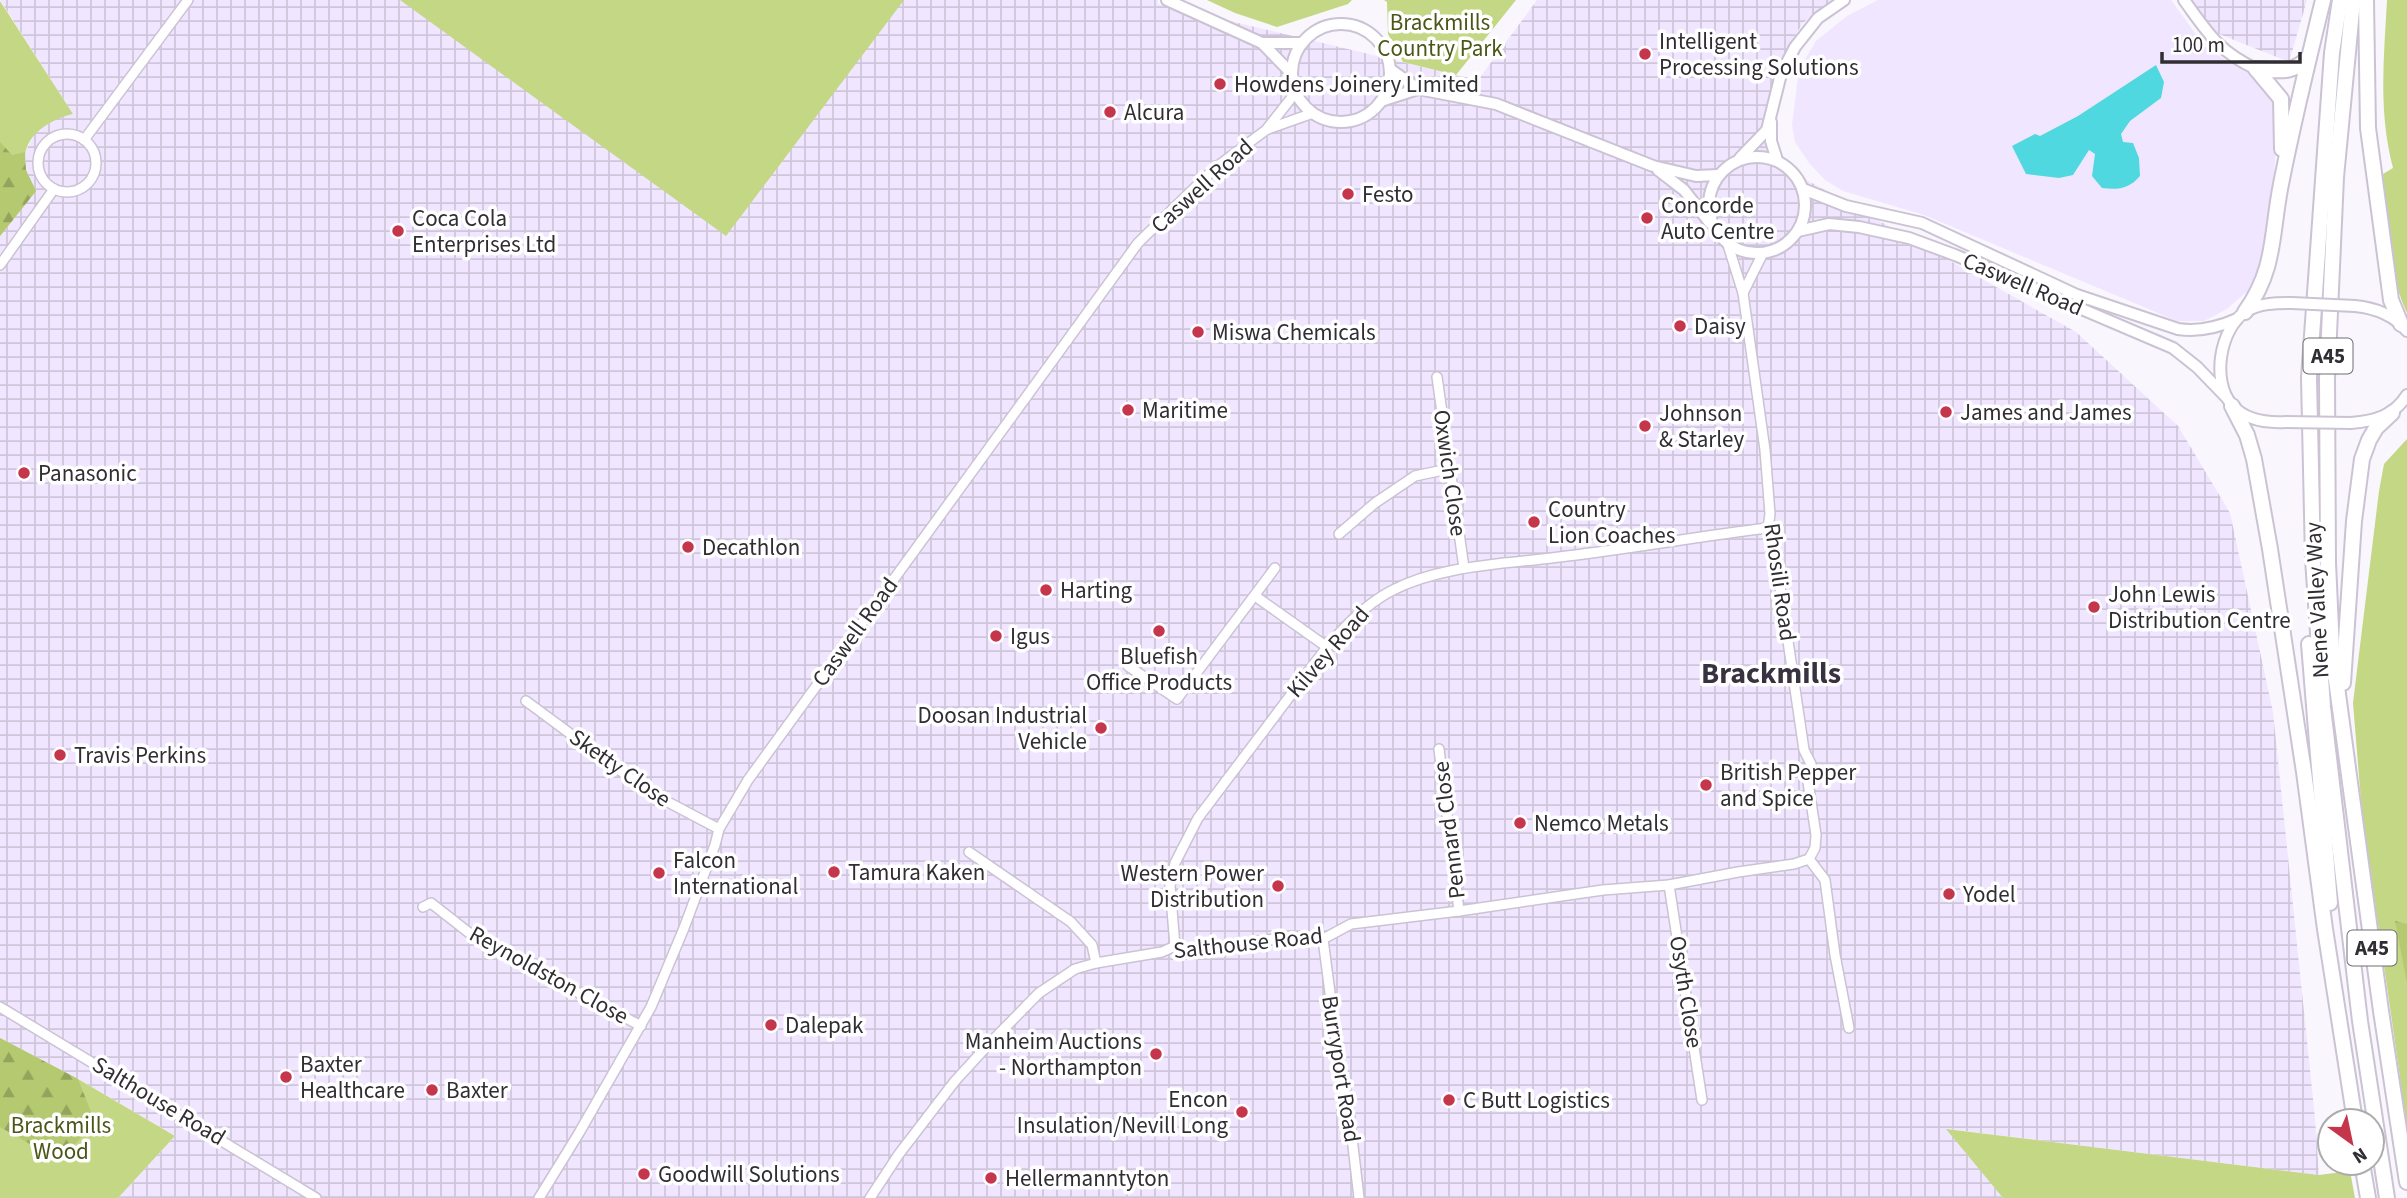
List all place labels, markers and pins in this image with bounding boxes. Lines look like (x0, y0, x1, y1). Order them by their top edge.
place label: Intelligent Processing Solutions (1659, 25, 1859, 84)
marker: Intelligent Processing Solutions (1637, 46, 1653, 62)
place label: Howdens Joinery Limited (1234, 68, 1479, 101)
marker: Howdens Joinery Limited (1212, 76, 1228, 92)
place label: Alcura (1124, 96, 1184, 129)
marker: Alcura (1102, 104, 1118, 120)
place label: Festo (1362, 178, 1414, 211)
marker: Festo (1340, 186, 1356, 202)
place label: Concorde Auto Centre (1661, 189, 1774, 248)
place label: Coca Cola Enterprises Ltd (412, 202, 556, 261)
marker: Concorde Auto Centre (1639, 210, 1655, 226)
marker: Coca Cola Enterprises Ltd (390, 223, 406, 239)
place label: Daisy (1694, 310, 1746, 343)
place label: Miswa Chemicals (1212, 316, 1376, 349)
marker: Daisy (1672, 318, 1688, 334)
marker: Miswa Chemicals (1190, 324, 1206, 340)
place label: Maritime (1142, 394, 1228, 427)
place label: James and James (1960, 396, 2132, 429)
place label: Johnson & Starley (1659, 397, 1745, 456)
marker: Maritime (1120, 402, 1136, 418)
marker: James and James (1938, 404, 1954, 420)
marker: Johnson & Starley (1637, 418, 1653, 434)
place label: Panasonic (38, 457, 137, 490)
marker: Panasonic (16, 465, 32, 481)
place label: Country Lion Coaches (1548, 493, 1675, 552)
marker: Country Lion Coaches (1526, 514, 1542, 530)
place label: Decathlon (702, 531, 800, 564)
marker: Decathlon (680, 539, 696, 555)
place label: Harting (1060, 574, 1133, 607)
place label: John Lewis Distribution Centre (2108, 578, 2291, 637)
marker: Harting (1038, 582, 1054, 598)
marker: John Lewis Distribution Centre (2086, 599, 2102, 615)
place label: Igus (1010, 620, 1050, 653)
marker: Bluefish Office Products (1151, 623, 1167, 639)
marker: Igus (988, 628, 1004, 644)
place label: Bluefish Office Products (1086, 640, 1232, 699)
place label: Doosan Industrial Vehicle (918, 699, 1087, 758)
marker: Doosan Industrial Vehicle (1093, 720, 1109, 736)
place label: Travis Perkins (74, 739, 206, 772)
marker: Travis Perkins (52, 747, 68, 763)
place label: British Pepper and Spice (1720, 756, 1857, 815)
marker: British Pepper and Spice (1698, 777, 1714, 793)
place label: Nemco Metals (1534, 807, 1669, 840)
marker: Nemco Metals (1512, 815, 1528, 831)
place label: Falcon International (673, 844, 798, 903)
place label: Tamura Kaken (848, 856, 985, 889)
place label: Western Power Distribution (1121, 857, 1265, 916)
marker: Tamura Kaken (826, 864, 842, 880)
marker: Falcon International (651, 865, 667, 881)
marker: Western Power Distribution (1270, 878, 1286, 894)
place label: Yodel (1962, 878, 2016, 911)
marker: Yodel (1941, 886, 1957, 902)
place label: Dalepak (785, 1009, 864, 1042)
marker: Dalepak (763, 1017, 779, 1033)
place label: Manheim Auctions - Northampton (965, 1025, 1142, 1084)
marker: Manheim Auctions - Northampton (1148, 1046, 1164, 1062)
place label: Baxter Healthcare (300, 1048, 405, 1107)
marker: Baxter Healthcare (278, 1069, 294, 1085)
place label: Baxter (446, 1074, 509, 1107)
marker: Baxter (424, 1082, 440, 1098)
place label: Encon Insulation/Nevill Long (1017, 1083, 1228, 1142)
place label: C Butt Logistics (1463, 1084, 1610, 1117)
marker: C Butt Logistics (1441, 1092, 1457, 1108)
marker: Encon Insulation/Nevill Long (1234, 1104, 1250, 1120)
place label: Goodwill Solutions (658, 1158, 840, 1191)
place label: Hellermanntyton (1005, 1162, 1169, 1195)
marker: Goodwill Solutions (636, 1166, 652, 1182)
marker: Hellermanntyton (983, 1170, 999, 1186)

